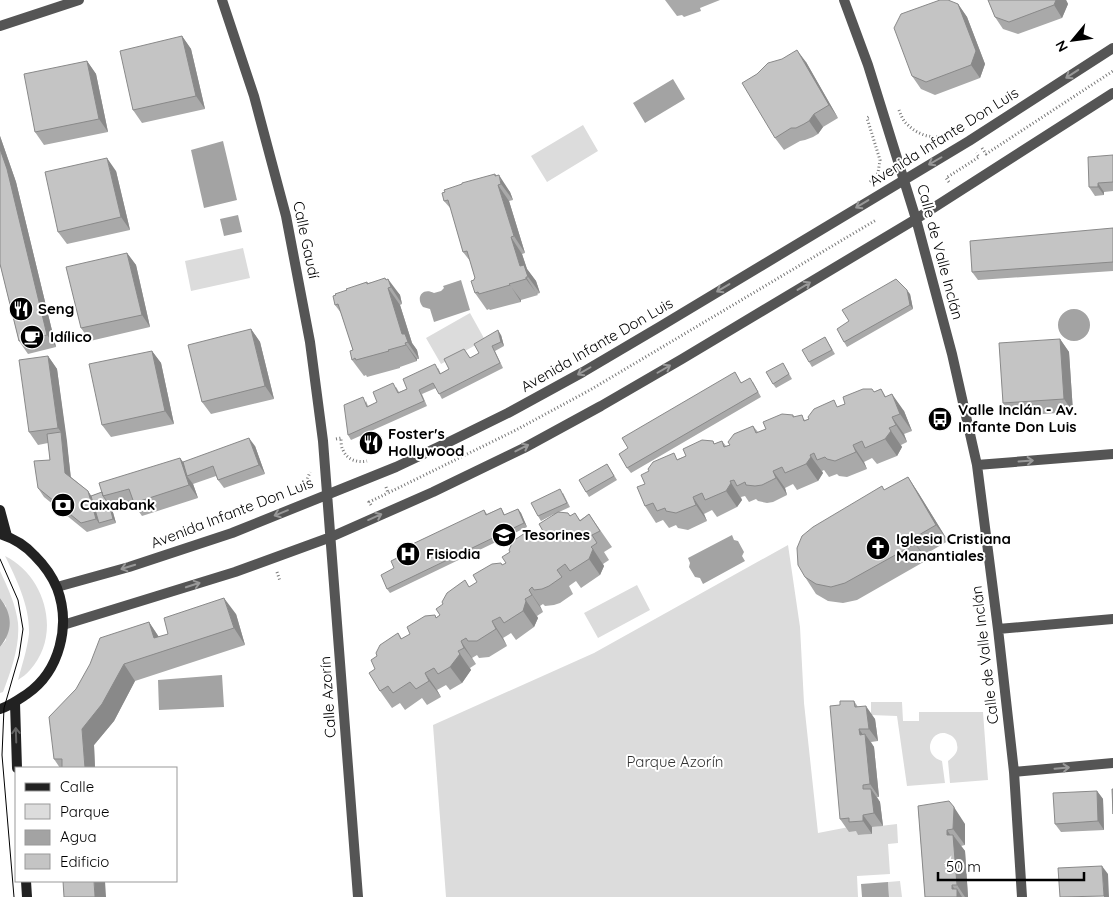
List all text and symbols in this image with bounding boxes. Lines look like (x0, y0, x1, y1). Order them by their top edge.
north arrow (1048, 15, 1098, 65)
text: N (1051, 37, 1072, 55)
one-way arrow (1065, 69, 1079, 80)
street label: Avenida Infante Don Luis (866, 83, 1022, 190)
one-way arrow (928, 157, 942, 167)
street label: Calle de Valle Inclán (913, 182, 968, 322)
street label: Calle Gaudí (289, 199, 324, 281)
one-way arrow (856, 200, 870, 210)
one-way arrow (796, 280, 810, 290)
one-way arrow (717, 284, 731, 294)
street label: Avenida Infante Don Luis (517, 293, 676, 396)
restaurant icon: Seng (8, 296, 34, 322)
place label: Seng (38, 299, 74, 318)
cafe icon: Idílico (19, 324, 45, 350)
place label: Idílico (50, 327, 92, 346)
one-way arrow (657, 364, 671, 374)
one-way arrow (577, 367, 591, 377)
place label: Valle Inclán - Av. Infante Don Luis (958, 400, 1077, 436)
bus stop icon: Valle Inclán - Av. Infante Don Luis (927, 406, 953, 432)
place label: Foster's Hollywood (388, 424, 465, 460)
restaurant icon: Foster's Hollywood (358, 430, 384, 456)
one-way arrow (515, 443, 530, 453)
one-way arrow (1017, 457, 1033, 466)
street label: Avenida Infante Don Luis (148, 473, 316, 552)
bank icon: Caixabank (50, 492, 76, 518)
place label: Caixabank (80, 495, 155, 514)
one-way arrow (274, 508, 289, 518)
one-way arrow (367, 512, 382, 522)
school or university icon: Tesorines (491, 522, 517, 548)
place label: Tesorines (522, 525, 590, 544)
place label: Iglesia Cristiana Manantiales (896, 529, 1011, 565)
church icon: Iglesia Cristiana Manantiales (865, 535, 891, 561)
hospital icon: Fisiodia (395, 541, 421, 567)
place label: Fisiodia (426, 544, 480, 563)
one-way arrow (121, 563, 137, 573)
one-way arrow (185, 580, 201, 589)
street label: Calle de Valle Inclán (967, 585, 1002, 725)
street label: Calle Azorín (315, 656, 340, 738)
one-way arrow (11, 728, 21, 744)
park label: Parque Azorín (626, 752, 724, 771)
one-way arrow (1054, 763, 1070, 772)
legend (15, 767, 178, 882)
text: Calle (60, 777, 94, 796)
text: Parque (60, 802, 110, 821)
text: Agua (60, 827, 97, 846)
scale bar (938, 850, 1084, 882)
text: Edificio (60, 852, 109, 871)
text: 50 m (946, 857, 981, 876)

